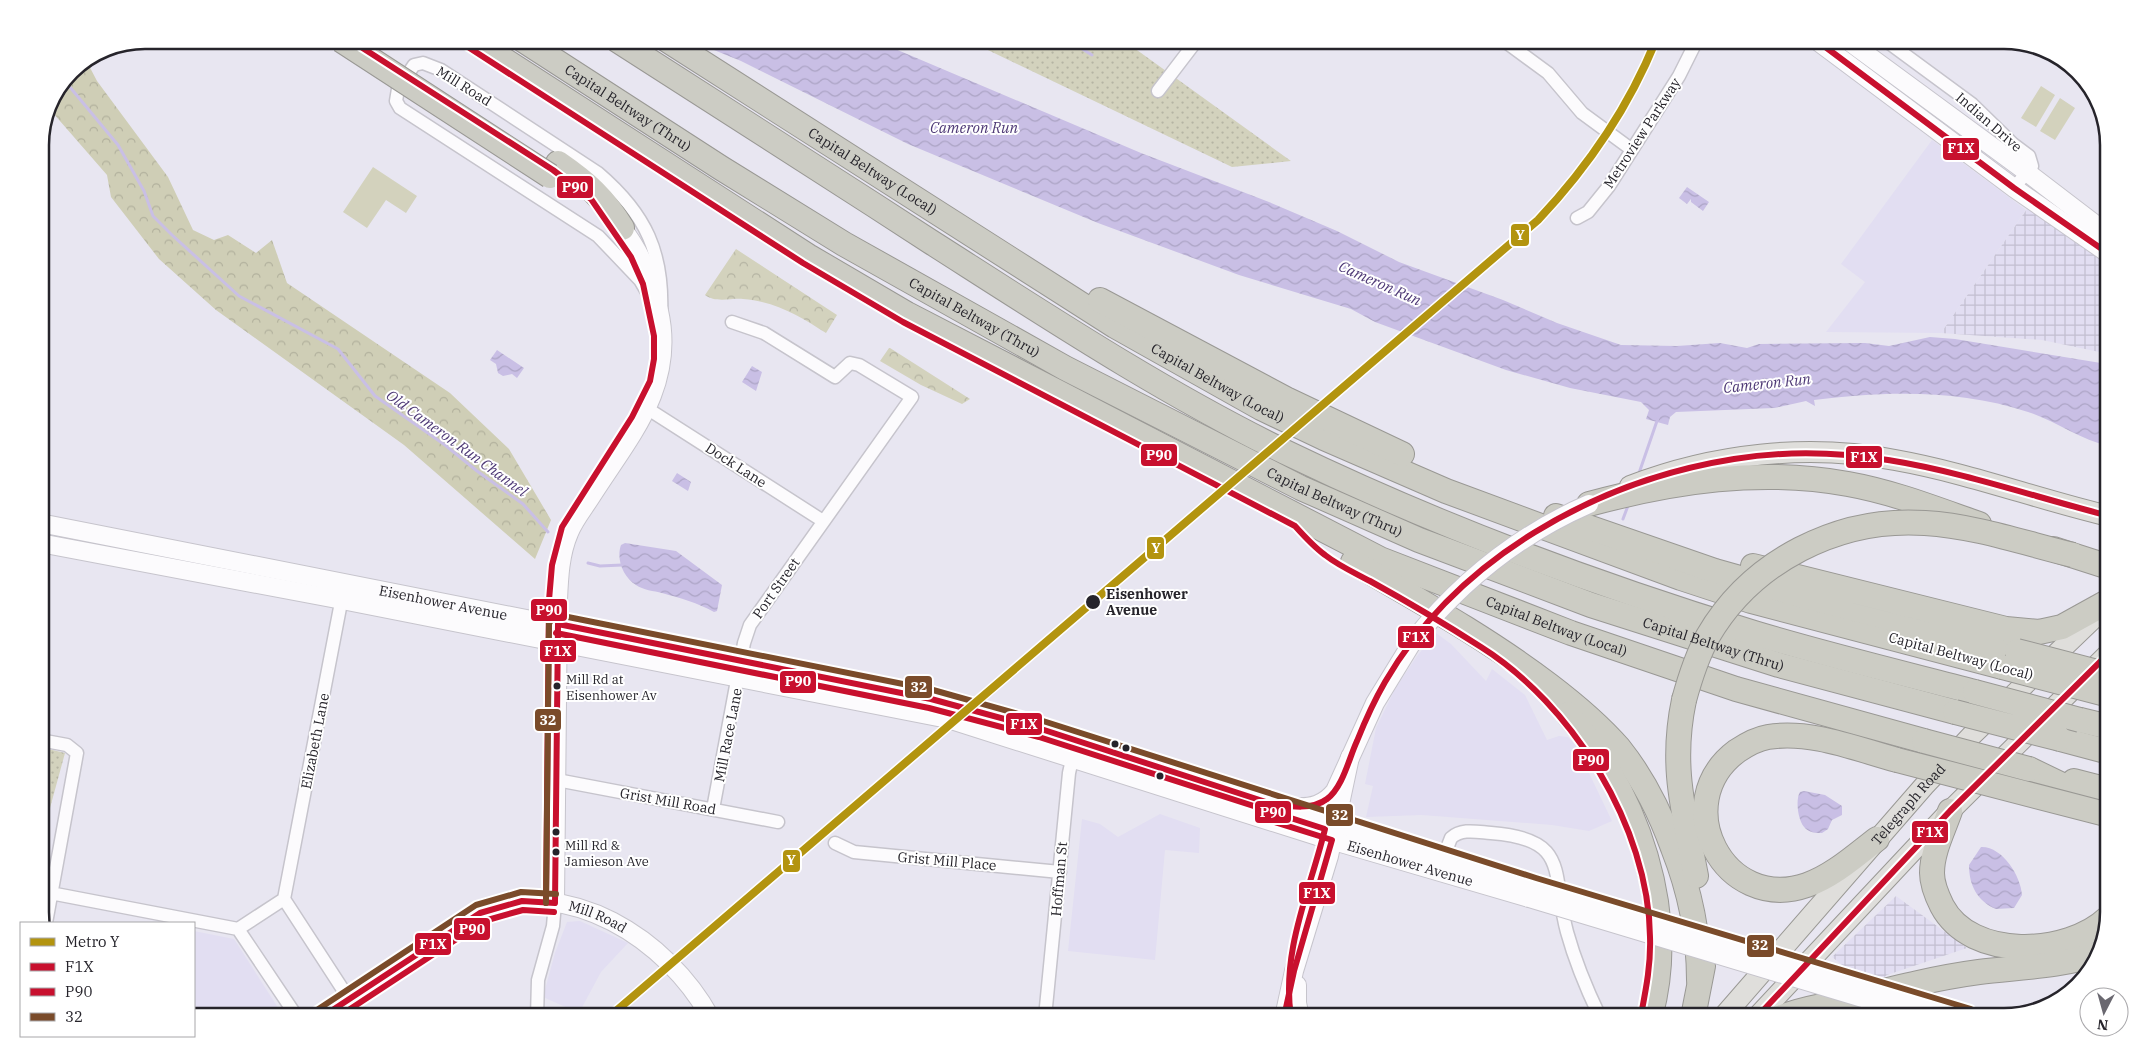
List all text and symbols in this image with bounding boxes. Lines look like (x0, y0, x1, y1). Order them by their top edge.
street label: Capital Beltway (Thru) (561, 60, 695, 155)
street label: Mill Road (433, 62, 495, 110)
street label: Metroview Parkway (1599, 74, 1685, 192)
street label: Indian Drive (1952, 88, 2026, 156)
water label: Cameron Run (930, 118, 1018, 137)
street label: Capital Beltway (Local) (805, 124, 940, 219)
line badge: F1X (1942, 137, 1980, 161)
text: F1X (1947, 139, 1975, 157)
line badge: P90 (556, 175, 594, 199)
text: P90 (562, 178, 588, 196)
line badge: Y (1510, 223, 1530, 247)
text: Y (1515, 226, 1525, 244)
water label: Cameron Run (1336, 256, 1425, 310)
street label: Capital Beltway (Thru) (906, 273, 1043, 361)
street label: Capital Beltway (Local) (1148, 339, 1287, 427)
water label: Cameron Run (1722, 369, 1812, 397)
water label: Old Cameron Run Channel (383, 385, 532, 501)
street label: Dock Lane (702, 439, 770, 491)
line badge: P90 (1140, 443, 1178, 467)
line badge: F1X (1845, 445, 1883, 469)
text: P90 (1146, 446, 1172, 464)
text: F1X (1850, 448, 1878, 466)
street label: Capital Beltway (Thru) (1264, 463, 1405, 541)
line badge: Y (1146, 536, 1165, 560)
text: Y (1151, 539, 1161, 557)
street label: Port Street (748, 554, 804, 622)
street label: Eisenhower Avenue (378, 581, 509, 624)
place label: Eisenhower Avenue (1106, 585, 1188, 619)
street label: Capital Beltway (Local) (1483, 592, 1630, 660)
marker: Eisenhower Avenue (1084, 593, 1102, 611)
line badge: P90 (530, 598, 568, 622)
text: P90 (536, 601, 562, 619)
street label: Capital Beltway (Thru) (1641, 613, 1786, 675)
line badge: F1X (1397, 625, 1435, 649)
text: F1X (1402, 628, 1430, 646)
street label: Capital Beltway (Local) (1887, 628, 2035, 684)
line badge: F1X (539, 639, 577, 663)
text: F1X (544, 642, 572, 660)
line badge: P90 (779, 670, 817, 694)
place label: Mill Rd at Eisenhower Av (566, 671, 657, 704)
text: P90 (785, 672, 811, 690)
line badge: 32 (904, 675, 933, 699)
text: 32 (911, 678, 927, 696)
marker: Mill Rd at Eisenhower Av (552, 681, 562, 691)
street label: Mill Race Lane (710, 686, 746, 784)
street label: Elizabeth Lane (297, 691, 333, 791)
line badge: 32 (534, 708, 562, 732)
text: 32 (540, 711, 556, 729)
line badge: F1X (1005, 712, 1043, 736)
text: F1X (1010, 715, 1038, 733)
unlabelled marker (1110, 739, 1120, 749)
unlabelled marker (1121, 743, 1131, 753)
line badge: P90 (1572, 748, 1610, 772)
text: P90 (1578, 751, 1604, 769)
street label: Telegraph Road (1867, 760, 1950, 849)
unlabelled marker (1155, 771, 1165, 781)
street label: Grist Mill Road (619, 784, 718, 818)
line badge: P90 (1254, 800, 1292, 824)
text: P90 (1260, 803, 1286, 821)
line badge: 32 (1325, 803, 1354, 827)
text: 32 (1332, 806, 1348, 824)
line badge: F1X (1911, 820, 1949, 844)
text: F1X (1916, 823, 1944, 841)
unlabelled marker (551, 827, 561, 837)
street label: Eisenhower Avenue (1345, 836, 1475, 890)
place label: Mill Rd & Jamieson Ave (565, 837, 649, 870)
street label: Hoffman St (1047, 841, 1071, 917)
marker: Mill Rd & Jamieson Ave (551, 847, 561, 857)
street label: Grist Mill Place (897, 848, 997, 874)
line badge: Y (782, 849, 801, 873)
text: Y (786, 851, 796, 869)
line badge: F1X (1298, 881, 1336, 905)
text: F1X (1303, 884, 1331, 902)
street label: Mill Road (567, 896, 631, 937)
line badge: P90 (453, 917, 491, 941)
text: P90 (459, 920, 485, 938)
legend (20, 922, 195, 1037)
text: Metro Y (65, 932, 120, 951)
line badge: F1X (414, 932, 452, 956)
line badge: 32 (1746, 934, 1775, 958)
text: F1X (419, 935, 447, 953)
text: 32 (1752, 936, 1768, 954)
text: F1X (65, 957, 93, 976)
text: P90 (65, 982, 92, 1001)
north arrow (2079, 987, 2129, 1037)
text: 32 (65, 1007, 83, 1026)
text: N (2096, 1015, 2109, 1034)

